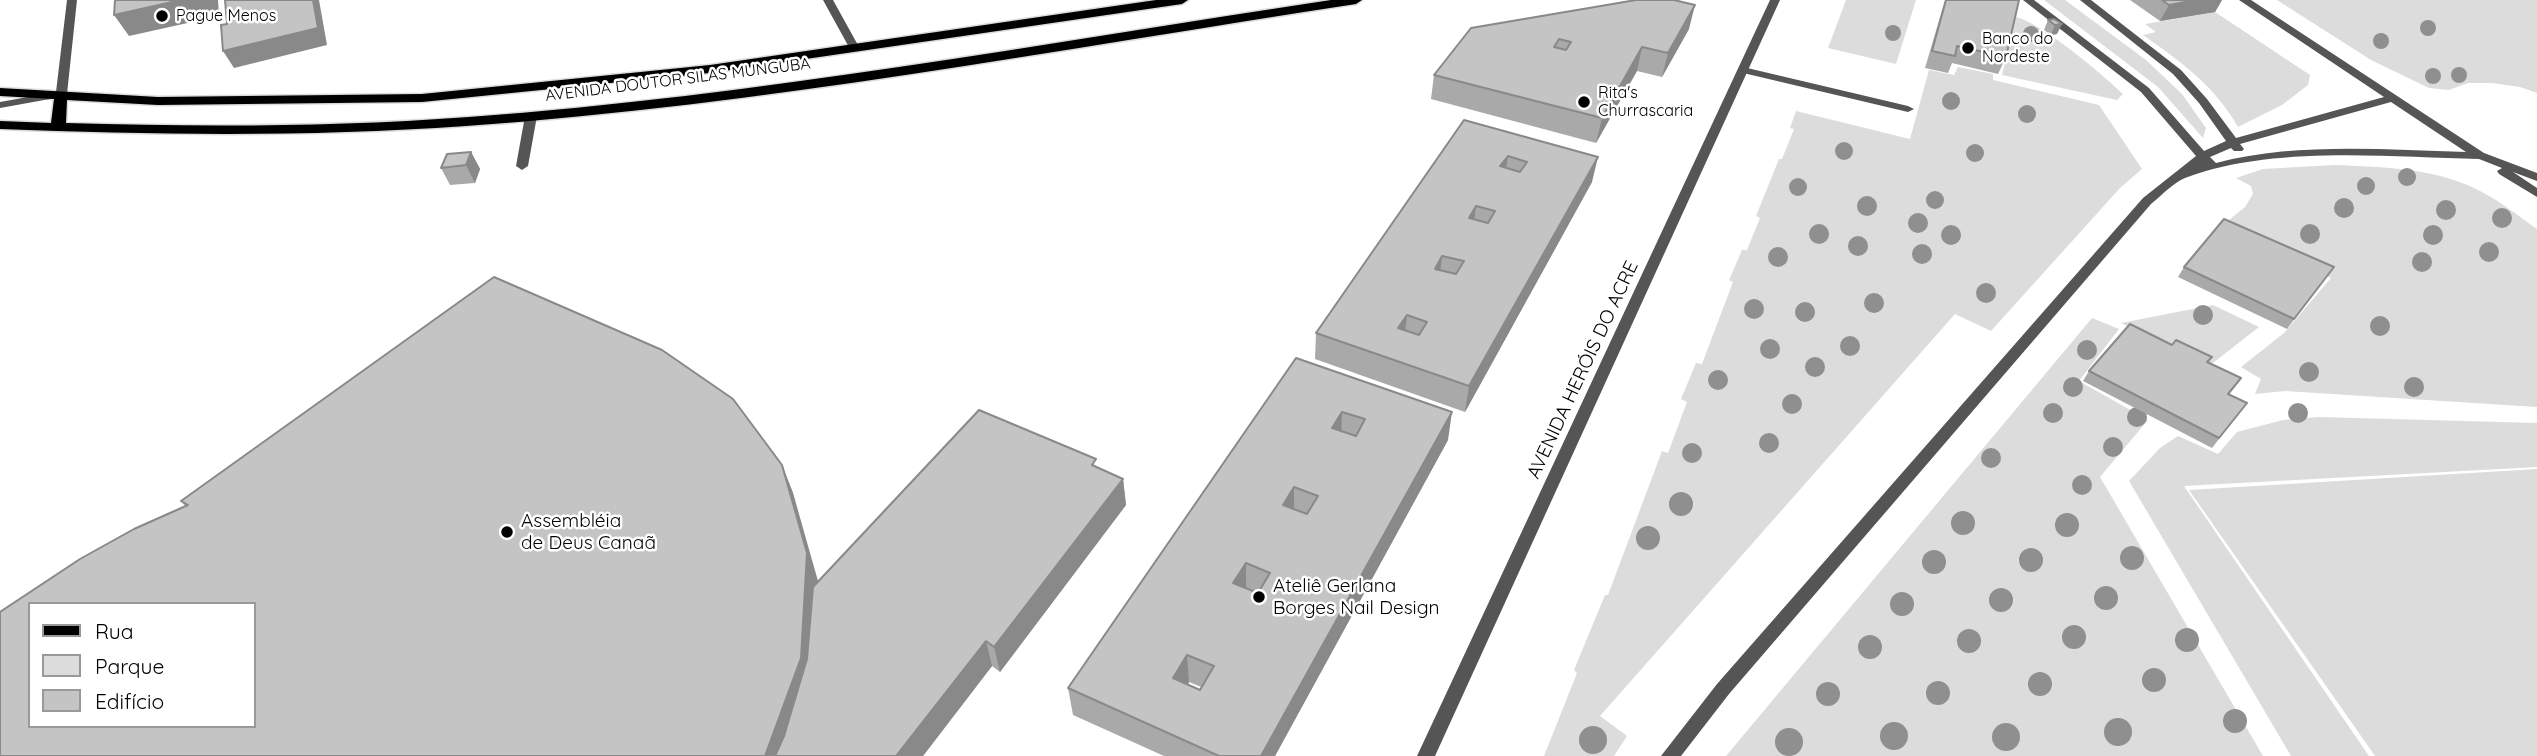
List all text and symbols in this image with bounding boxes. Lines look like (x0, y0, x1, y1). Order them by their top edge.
place label: Pague Menos (176, 6, 276, 26)
marker: Pague Menos (154, 8, 170, 24)
place label: Banco do Nordeste (1982, 29, 2053, 67)
marker: Banco do Nordeste (1960, 40, 1976, 56)
street label: AVENIDA DOUTOR SILAS MUNGUBA (544, 54, 812, 106)
place label: Rita's Churrascaria (1598, 83, 1693, 121)
marker: Rita's Churrascaria (1576, 94, 1592, 110)
street label: AVENIDA HERÓIS DO ACRE (1522, 258, 1644, 482)
place label: Assembléia de Deus Canaã (521, 510, 656, 554)
marker: Assembléia de Deus Canaã (499, 524, 515, 540)
place label: Ateliê Gerlana Borges Nail Design (1273, 575, 1439, 619)
marker: Ateliê Gerlana Borges Nail Design (1251, 589, 1267, 605)
legend (28, 602, 256, 728)
text: Rua (95, 618, 134, 644)
text: Parque (95, 653, 164, 679)
text: Edifício (95, 688, 164, 714)

